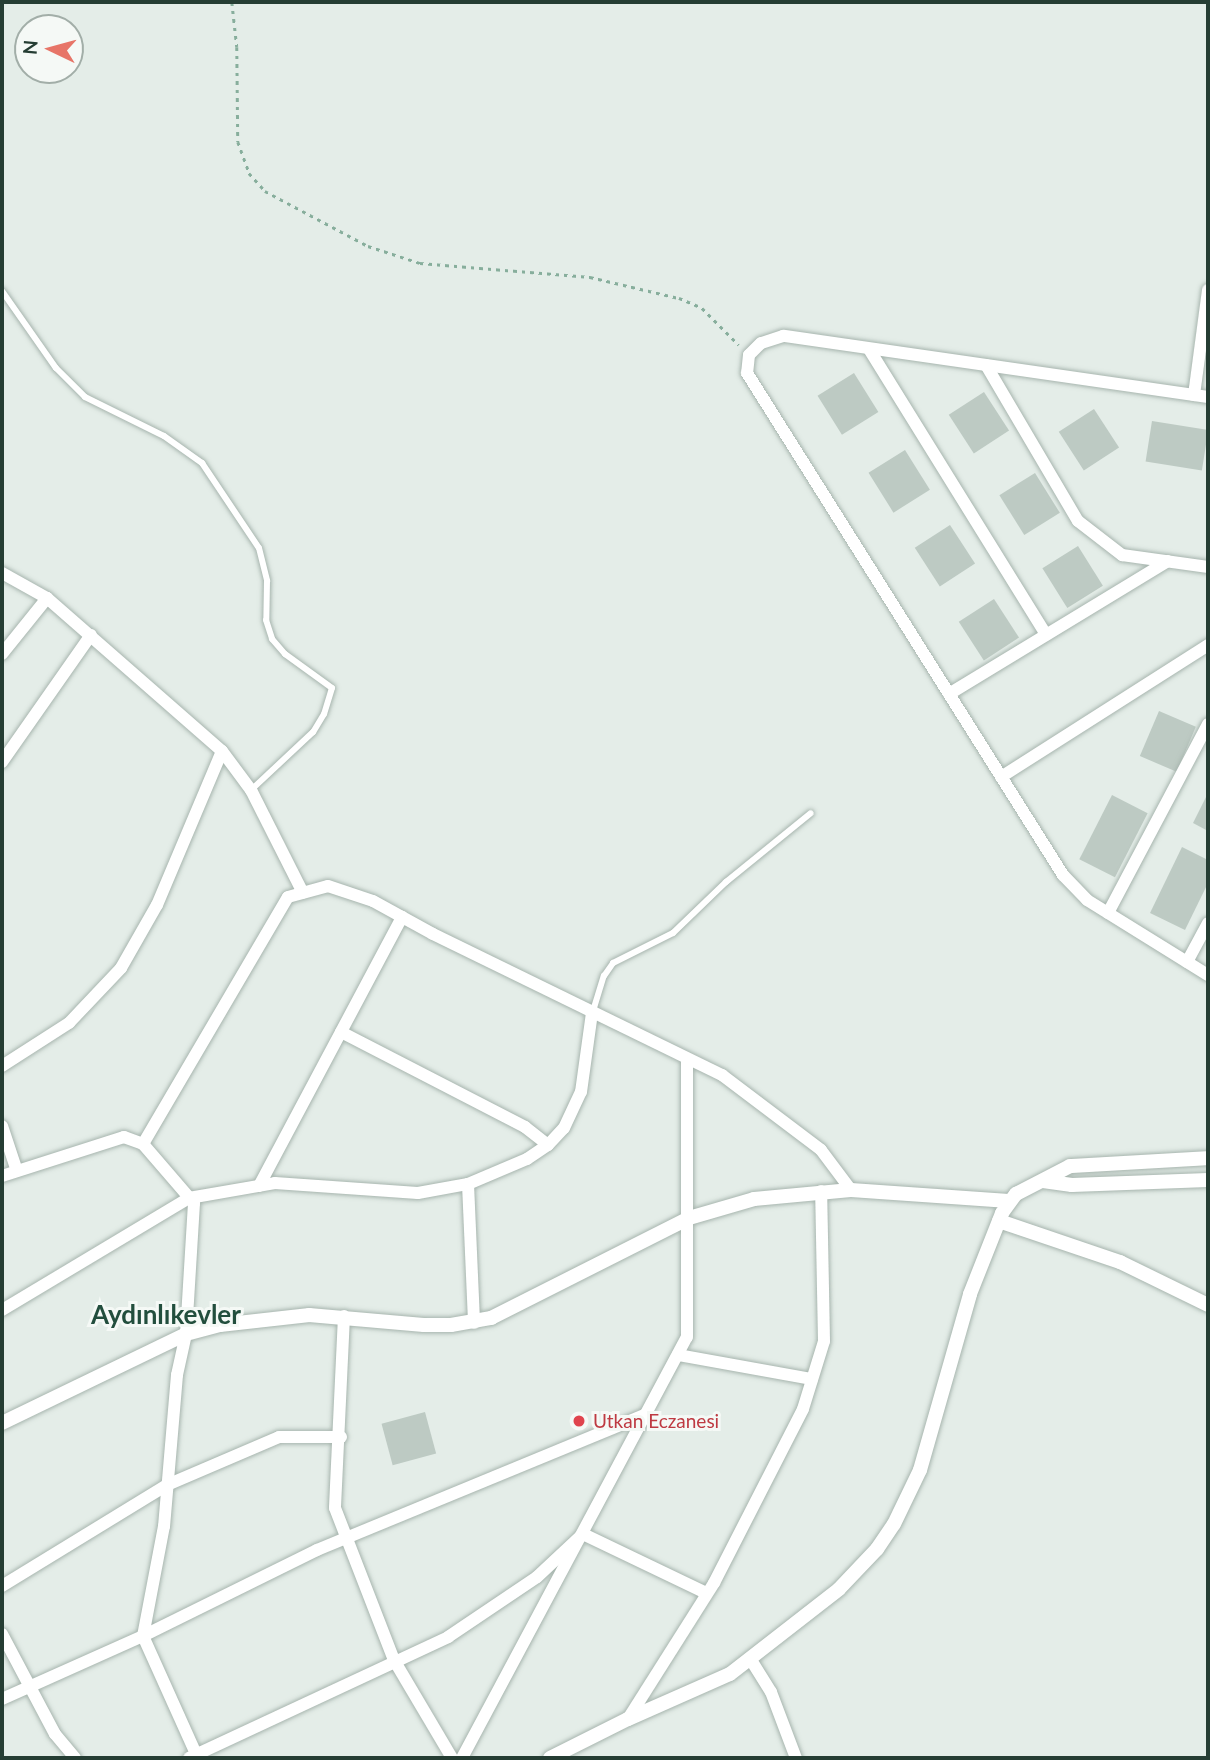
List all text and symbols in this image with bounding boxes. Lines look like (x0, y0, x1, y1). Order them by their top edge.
north arrow (14, 14, 84, 84)
text: N (17, 39, 42, 56)
district label: Aydınlıkevler (91, 1299, 241, 1331)
place label: Utkan Eczanesi (593, 1410, 719, 1432)
marker: Utkan Eczanesi (571, 1413, 587, 1429)

